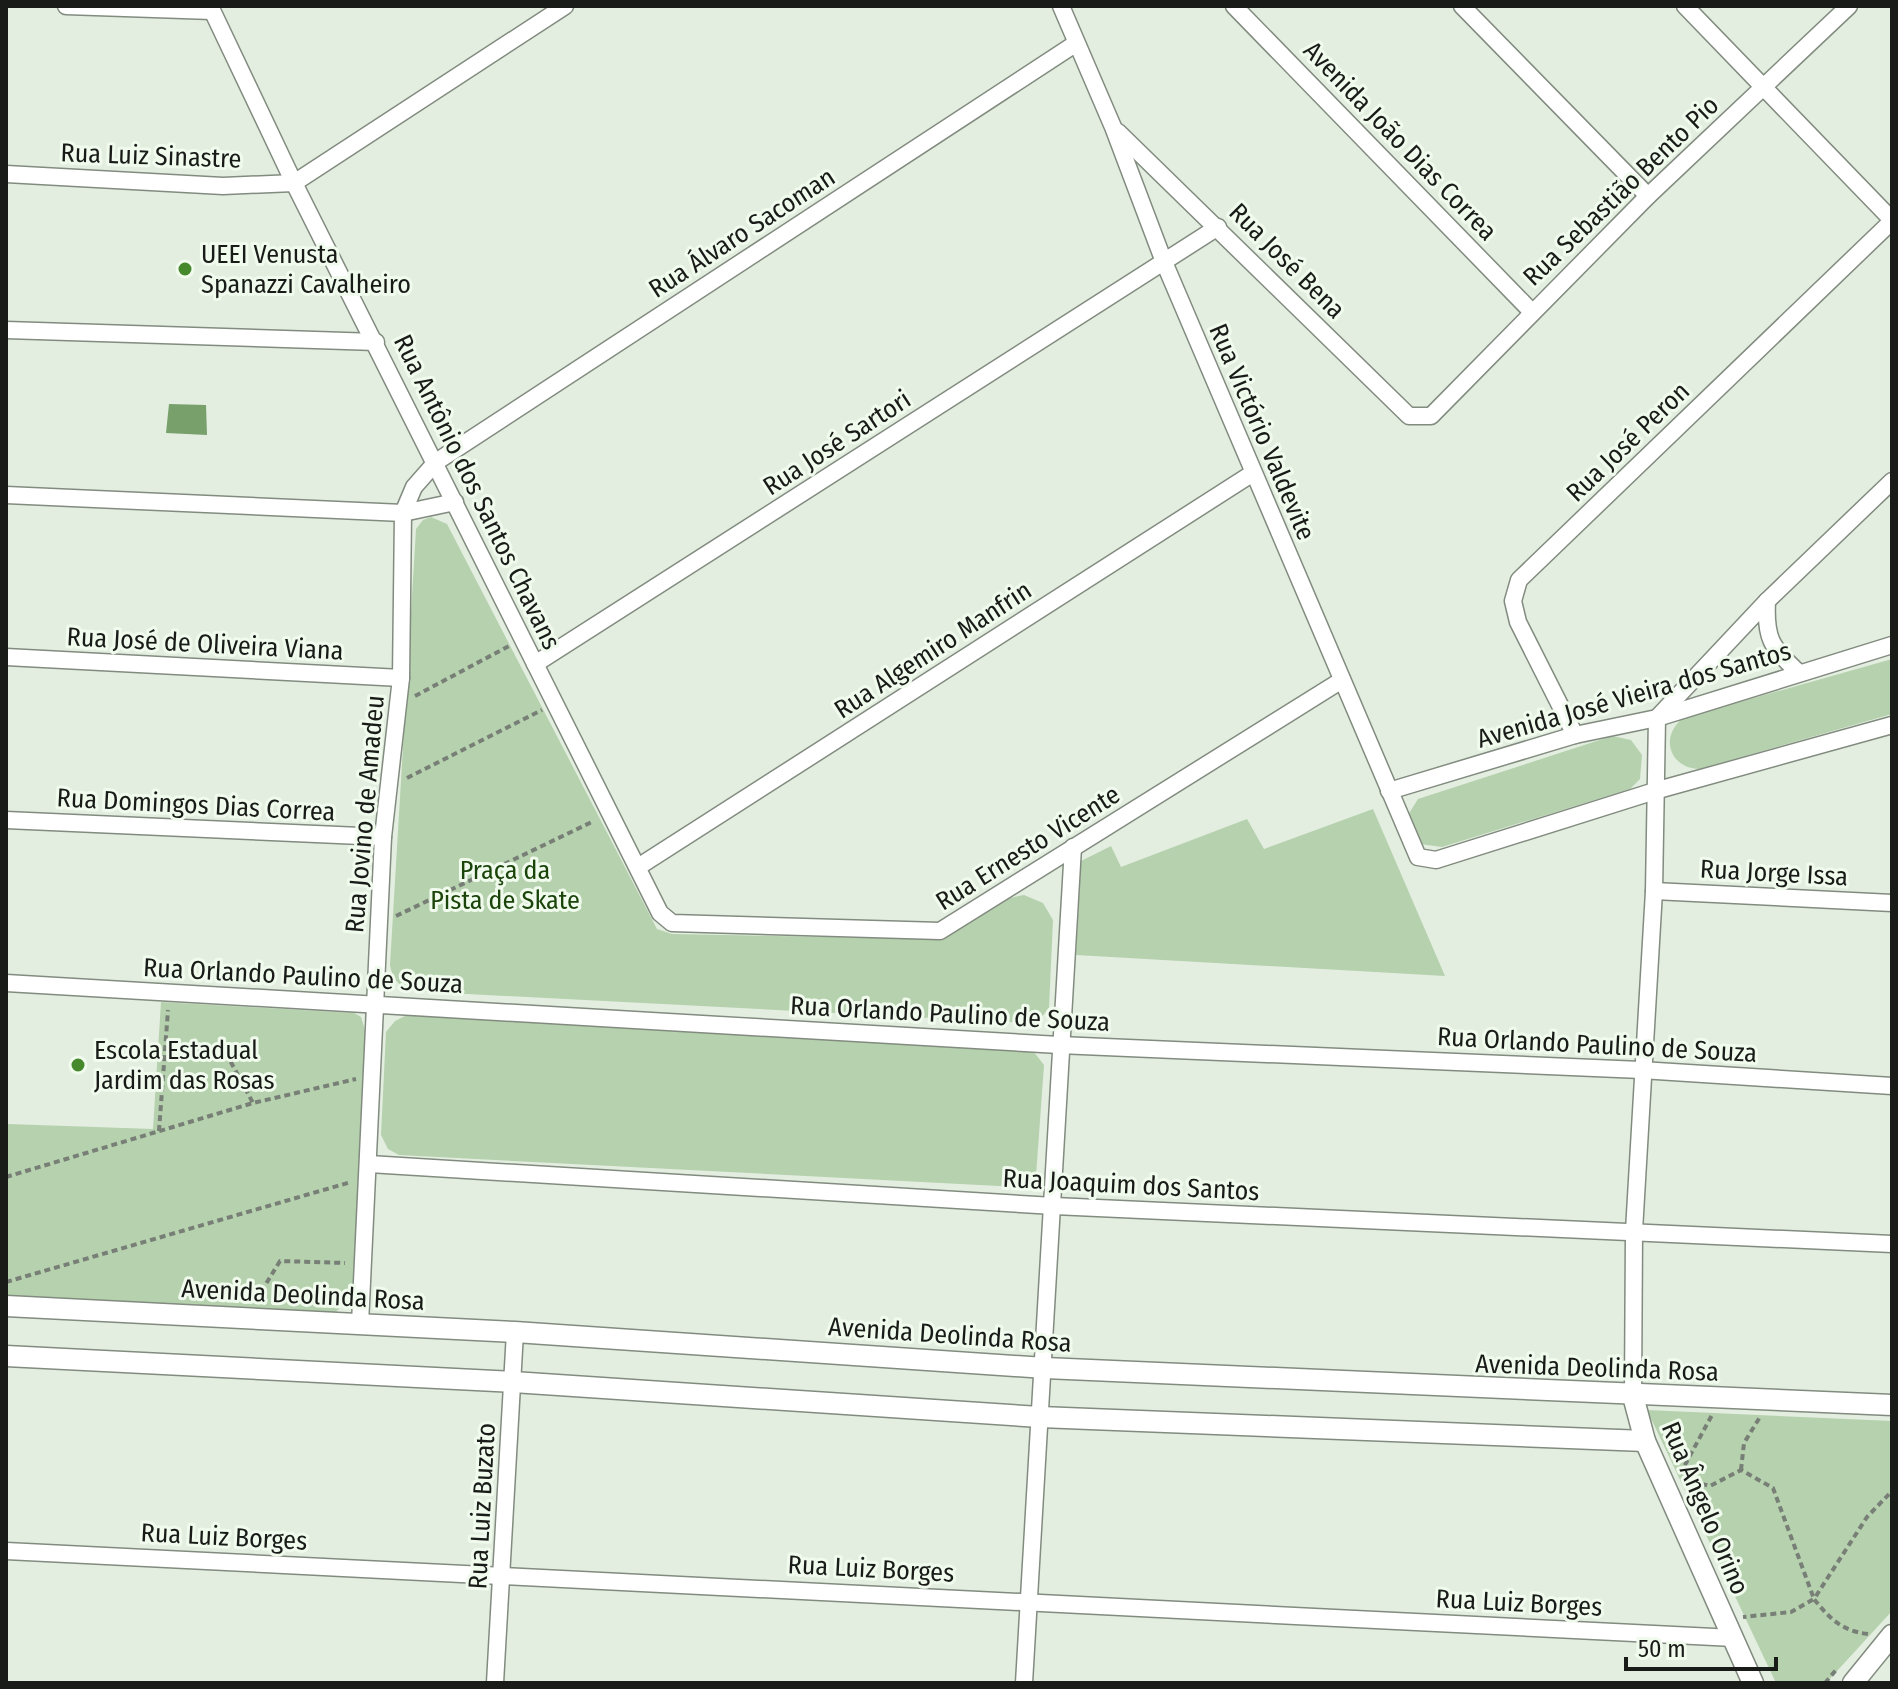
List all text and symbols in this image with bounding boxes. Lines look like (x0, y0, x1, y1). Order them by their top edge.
street label: Avenida João Dias Correa (1297, 35, 1503, 247)
street label: Rua Sebastião Bento Pio (1517, 90, 1725, 292)
street label: Rua Luiz Sinastre (60, 137, 242, 175)
street label: Rua Álvaro Sacoman (643, 161, 841, 305)
street label: Rua José Bena (1223, 197, 1351, 325)
place label: UEEI Venusta Spanazzi Cavalheiro (201, 239, 411, 300)
marker: UEEI Venusta Spanazzi Cavalheiro (176, 260, 194, 278)
street label: Rua Victório Valdevite (1202, 319, 1322, 545)
street label: Rua Antônio dos Santos Chavans (387, 329, 567, 655)
street label: Rua José Peron (1560, 376, 1696, 508)
street label: Rua José Sartori (757, 384, 917, 502)
street label: Rua Algemiro Manfrin (829, 575, 1037, 725)
street label: Rua José de Oliveira Viana (66, 621, 344, 667)
street label: Avenida José Vieira dos Santos (1473, 635, 1795, 755)
street label: Rua Jovino de Amadeu (339, 694, 391, 934)
street label: Rua Ernesto Vicente (930, 779, 1126, 917)
street label: Rua Domingos Dias Correa (56, 782, 336, 828)
street label: Rua Jorge Issa (1699, 854, 1849, 892)
park label: Praça da Pista de Skate (430, 855, 580, 916)
street label: Rua Orlando Paulino de Souza (142, 952, 464, 1000)
street label: Rua Orlando Paulino de Souza (789, 990, 1111, 1038)
street label: Rua Orlando Paulino de Souza (1436, 1021, 1758, 1069)
place label: Escola Estadual Jardim das Rosas (94, 1035, 275, 1096)
marker: Escola Estadual Jardim das Rosas (69, 1056, 87, 1074)
street label: Rua Joaquim dos Santos (1002, 1163, 1260, 1207)
street label: Avenida Deolinda Rosa (181, 1273, 425, 1317)
street label: Avenida Deolinda Rosa (827, 1311, 1073, 1359)
street label: Avenida Deolinda Rosa (1475, 1348, 1719, 1388)
street label: Rua Ângelo Orino (1655, 1417, 1755, 1599)
street label: Rua Luiz Buzato (462, 1422, 502, 1590)
street label: Rua Luiz Borges (140, 1517, 308, 1557)
street label: Rua Luiz Borges (787, 1549, 955, 1589)
street label: Rua Luiz Borges (1435, 1583, 1603, 1623)
scale bar (1626, 1621, 1776, 1671)
text: 50 m (1638, 1635, 1686, 1663)

